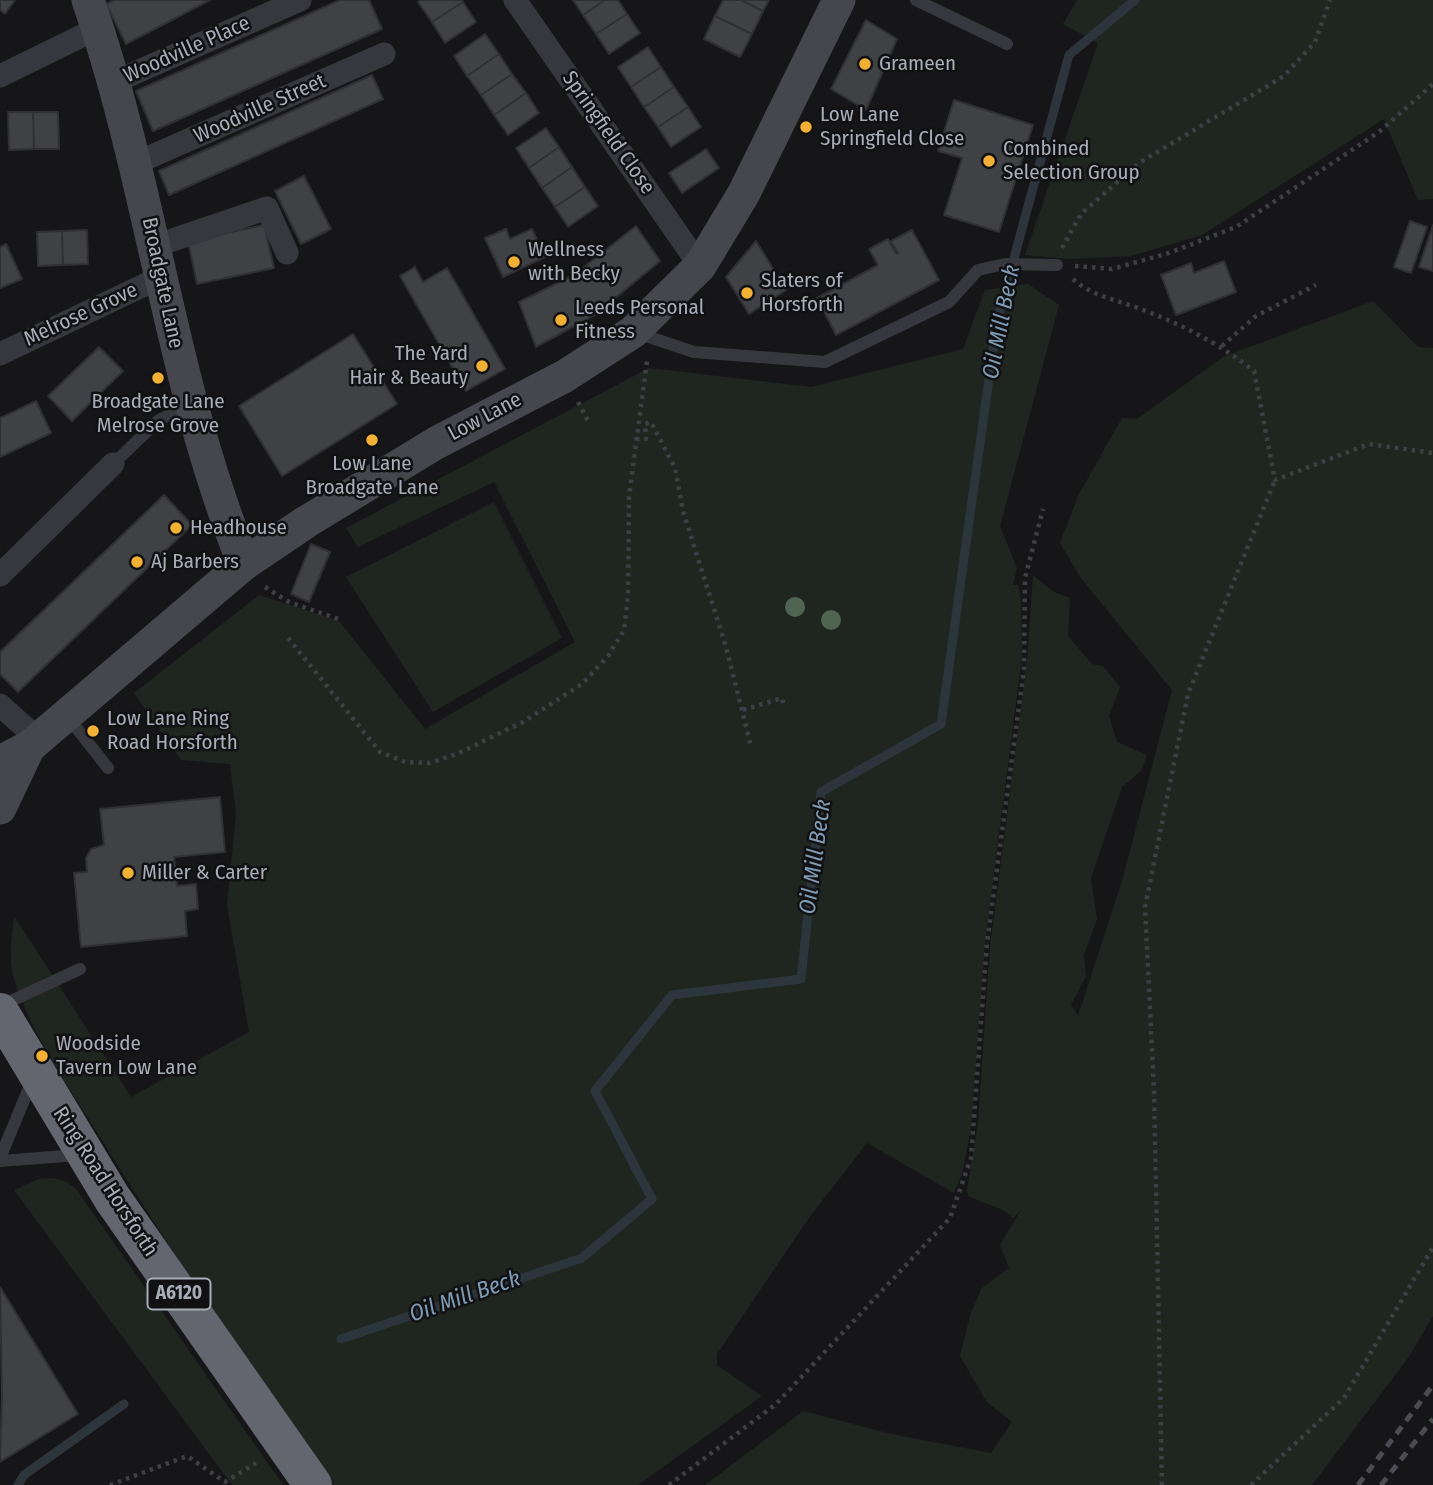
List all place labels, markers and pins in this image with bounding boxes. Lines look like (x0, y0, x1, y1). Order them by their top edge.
place label: Grameen (879, 51, 956, 77)
marker: Grameen (857, 56, 873, 72)
place label: Low Lane Springfield Close (820, 102, 964, 152)
marker: Low Lane Springfield Close (798, 119, 814, 135)
place label: Combined Selection Group (1003, 136, 1140, 186)
marker: Combined Selection Group (981, 153, 997, 169)
place label: Wellness with Becky (528, 237, 620, 287)
marker: Wellness with Becky (506, 254, 522, 270)
place label: Slaters of Horsforth (761, 268, 843, 318)
marker: Slaters of Horsforth (739, 285, 755, 301)
place label: Leeds Personal Fitness (575, 295, 704, 345)
marker: Leeds Personal Fitness (553, 312, 569, 328)
place label: The Yard Hair & Beauty (349, 341, 468, 391)
marker: The Yard Hair & Beauty (474, 358, 490, 374)
marker: Broadgate Lane Melrose Grove (150, 370, 166, 386)
place label: Broadgate Lane Melrose Grove (91, 389, 225, 439)
marker: Low Lane Broadgate Lane (364, 432, 380, 448)
place label: Low Lane Broadgate Lane (305, 451, 439, 501)
place label: Headhouse (190, 515, 287, 541)
marker: Headhouse (168, 520, 184, 536)
place label: Aj Barbers (151, 549, 239, 575)
marker: Aj Barbers (129, 554, 145, 570)
place label: Low Lane Ring Road Horsforth (107, 706, 238, 756)
marker: Low Lane Ring Road Horsforth (85, 723, 101, 739)
place label: Miller & Carter (142, 860, 267, 886)
marker: Miller & Carter (120, 865, 136, 881)
place label: Woodside Tavern Low Lane (56, 1031, 197, 1081)
marker: Woodside Tavern Low Lane (34, 1048, 50, 1064)

